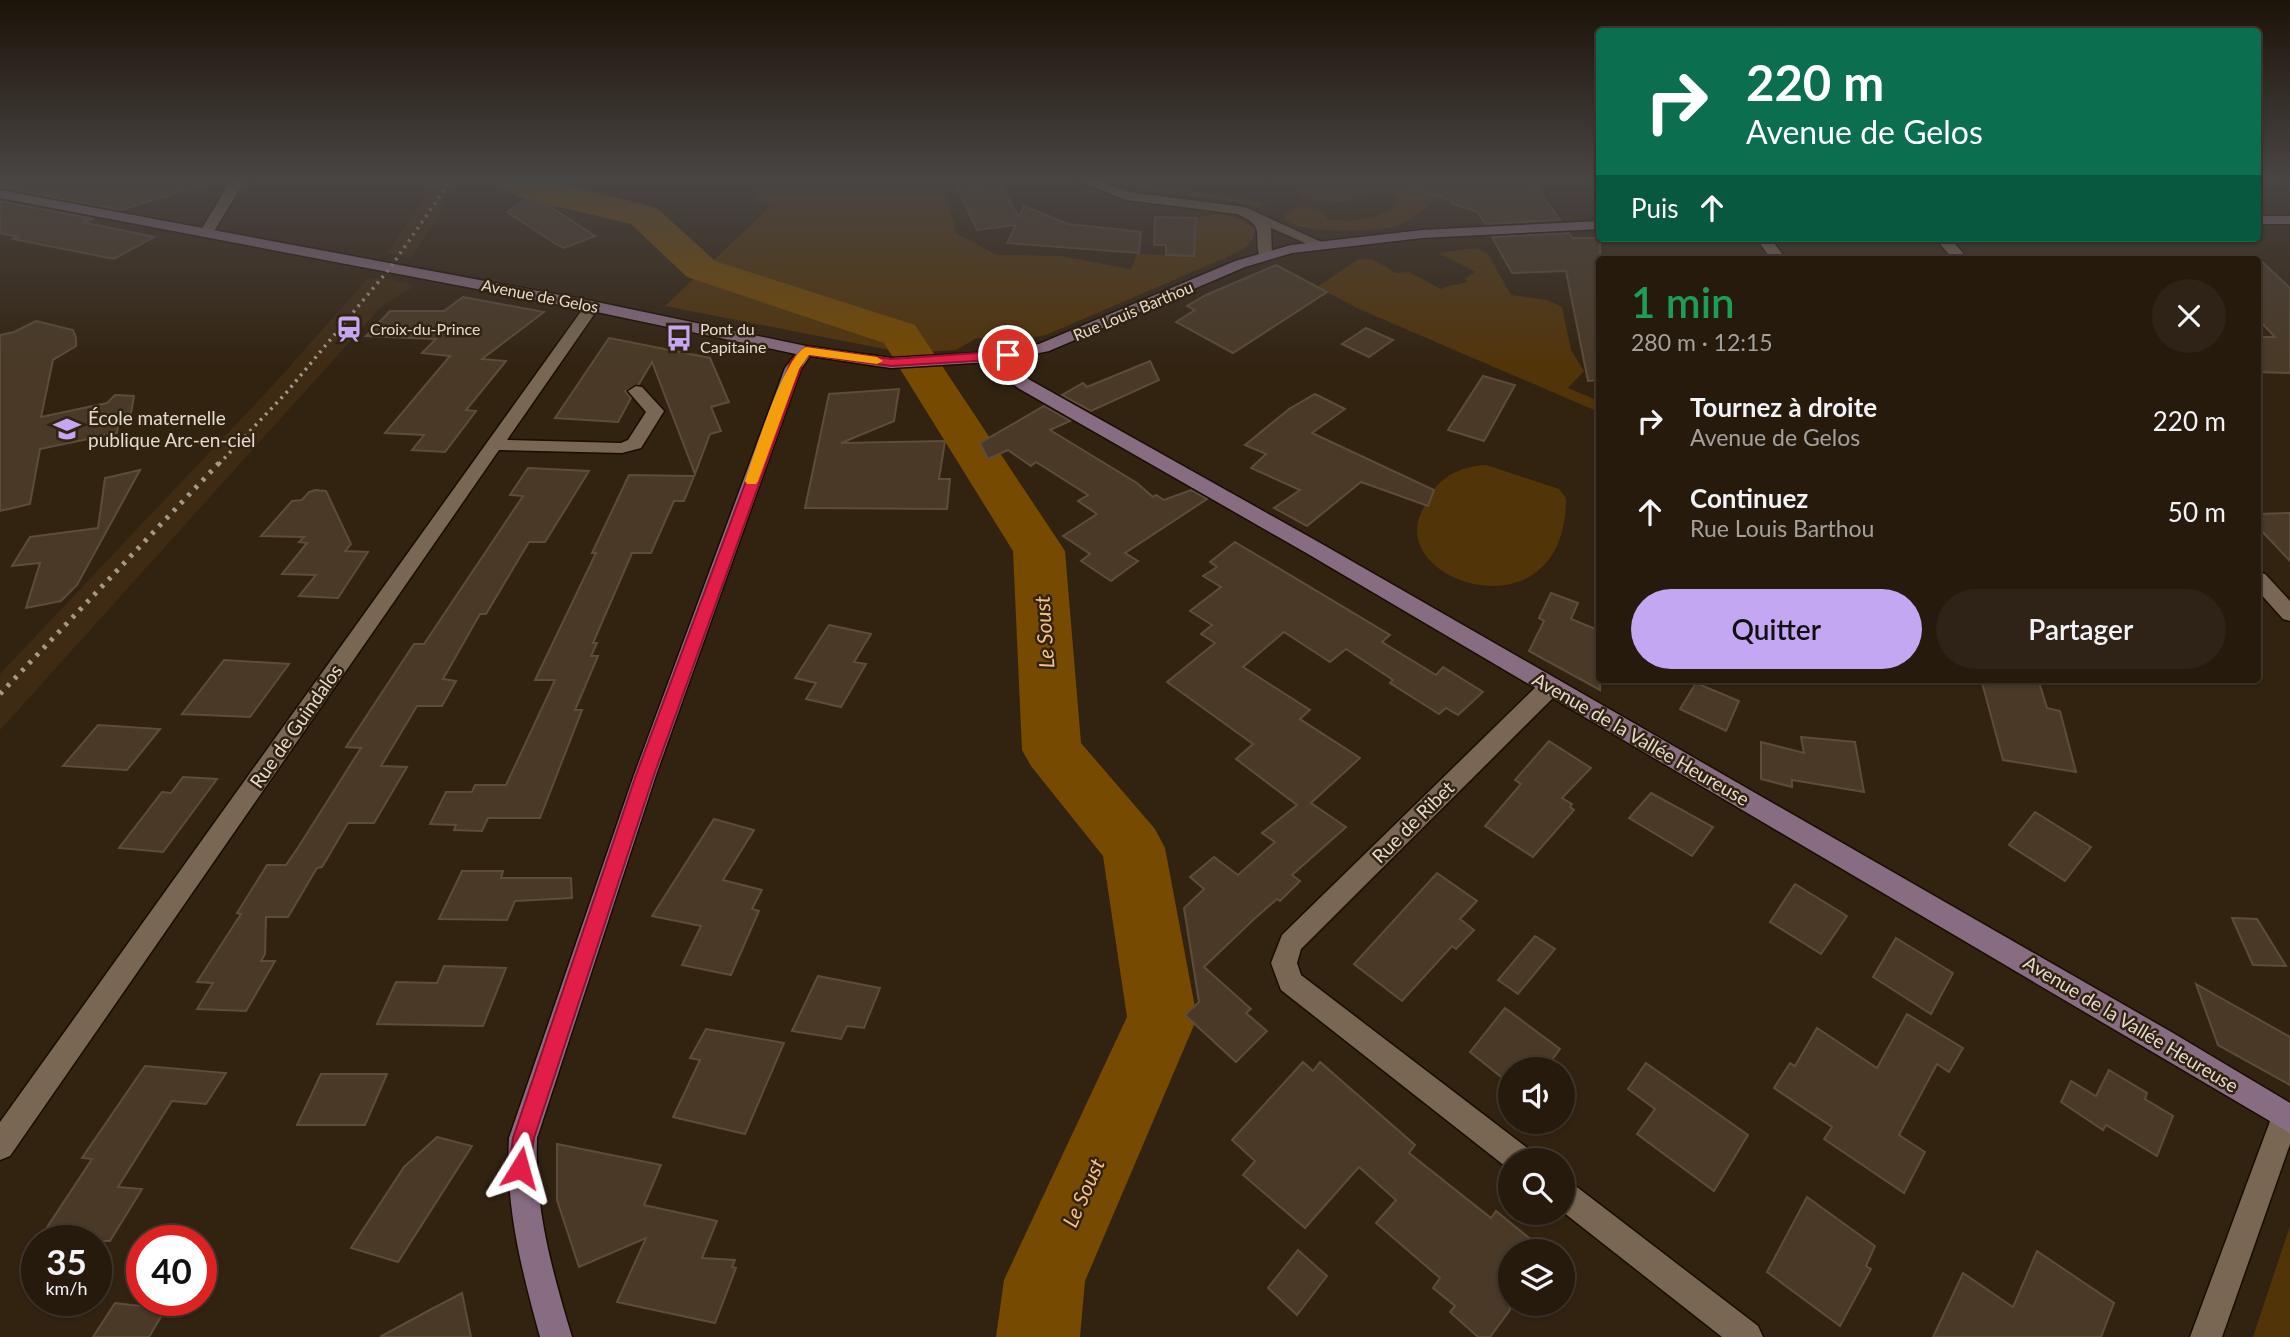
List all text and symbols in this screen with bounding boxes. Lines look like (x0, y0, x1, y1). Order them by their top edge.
text: 220 m (1746, 53, 1884, 111)
icon: right (1631, 56, 1722, 147)
text: Avenue de Gelos (1746, 112, 1983, 151)
icon: ahead (1693, 189, 1731, 227)
text: Puis (1631, 192, 1679, 224)
street label: Avenue de Gelos (480, 275, 600, 316)
street label: Rue Louis Barthou (1070, 277, 1196, 344)
text: 1 min (1631, 277, 1735, 327)
button: close (2152, 279, 2226, 353)
station icon: Croix-du-Prince (334, 314, 364, 344)
place label: Croix-du-Prince (370, 319, 481, 338)
place label: Pont du Capitaine (700, 319, 766, 356)
bus stop icon: Pont du Capitaine (664, 323, 694, 353)
pin (978, 325, 1038, 385)
text: 280 m · 12:15 (1631, 328, 1773, 356)
icon: arrive (989, 336, 1027, 374)
text: Tournez à droite (1690, 391, 1877, 423)
icon: right (1631, 402, 1669, 440)
text: 220 m (2153, 405, 2226, 437)
place label: École maternelle publique Arc-en-ciel (88, 406, 256, 451)
school or university icon: École maternelle publique Arc-en-ciel (52, 414, 82, 444)
text: Avenue de Gelos (1690, 423, 1860, 451)
text: Continuez (1690, 482, 1808, 514)
icon: ahead (1631, 493, 1669, 531)
text: 50 m (2168, 496, 2226, 528)
text: Rue Louis Barthou (1690, 514, 1874, 542)
button: Quitter (1631, 589, 1922, 669)
button: Partager (1936, 589, 2226, 669)
water label: Le Soust (1028, 594, 1059, 669)
street label: Rue de Guindalos (244, 659, 347, 792)
street label: Avenue de la Vallée Heureuse (1529, 667, 1754, 810)
street label: Rue de Ribet (1367, 776, 1458, 867)
street label: Avenue de la Vallée Heureuse (2020, 950, 2243, 1097)
map controls (1498, 1057, 1575, 1316)
button: sound (1498, 1057, 1575, 1134)
position arrow (483, 1131, 557, 1205)
button: search (1498, 1148, 1575, 1225)
water label: Le Soust (1056, 1154, 1109, 1231)
speed limit sign: 40 (126, 1225, 217, 1316)
button: layers (1498, 1239, 1575, 1316)
text: 35 (46, 1240, 87, 1282)
text: km/h (45, 1277, 88, 1299)

